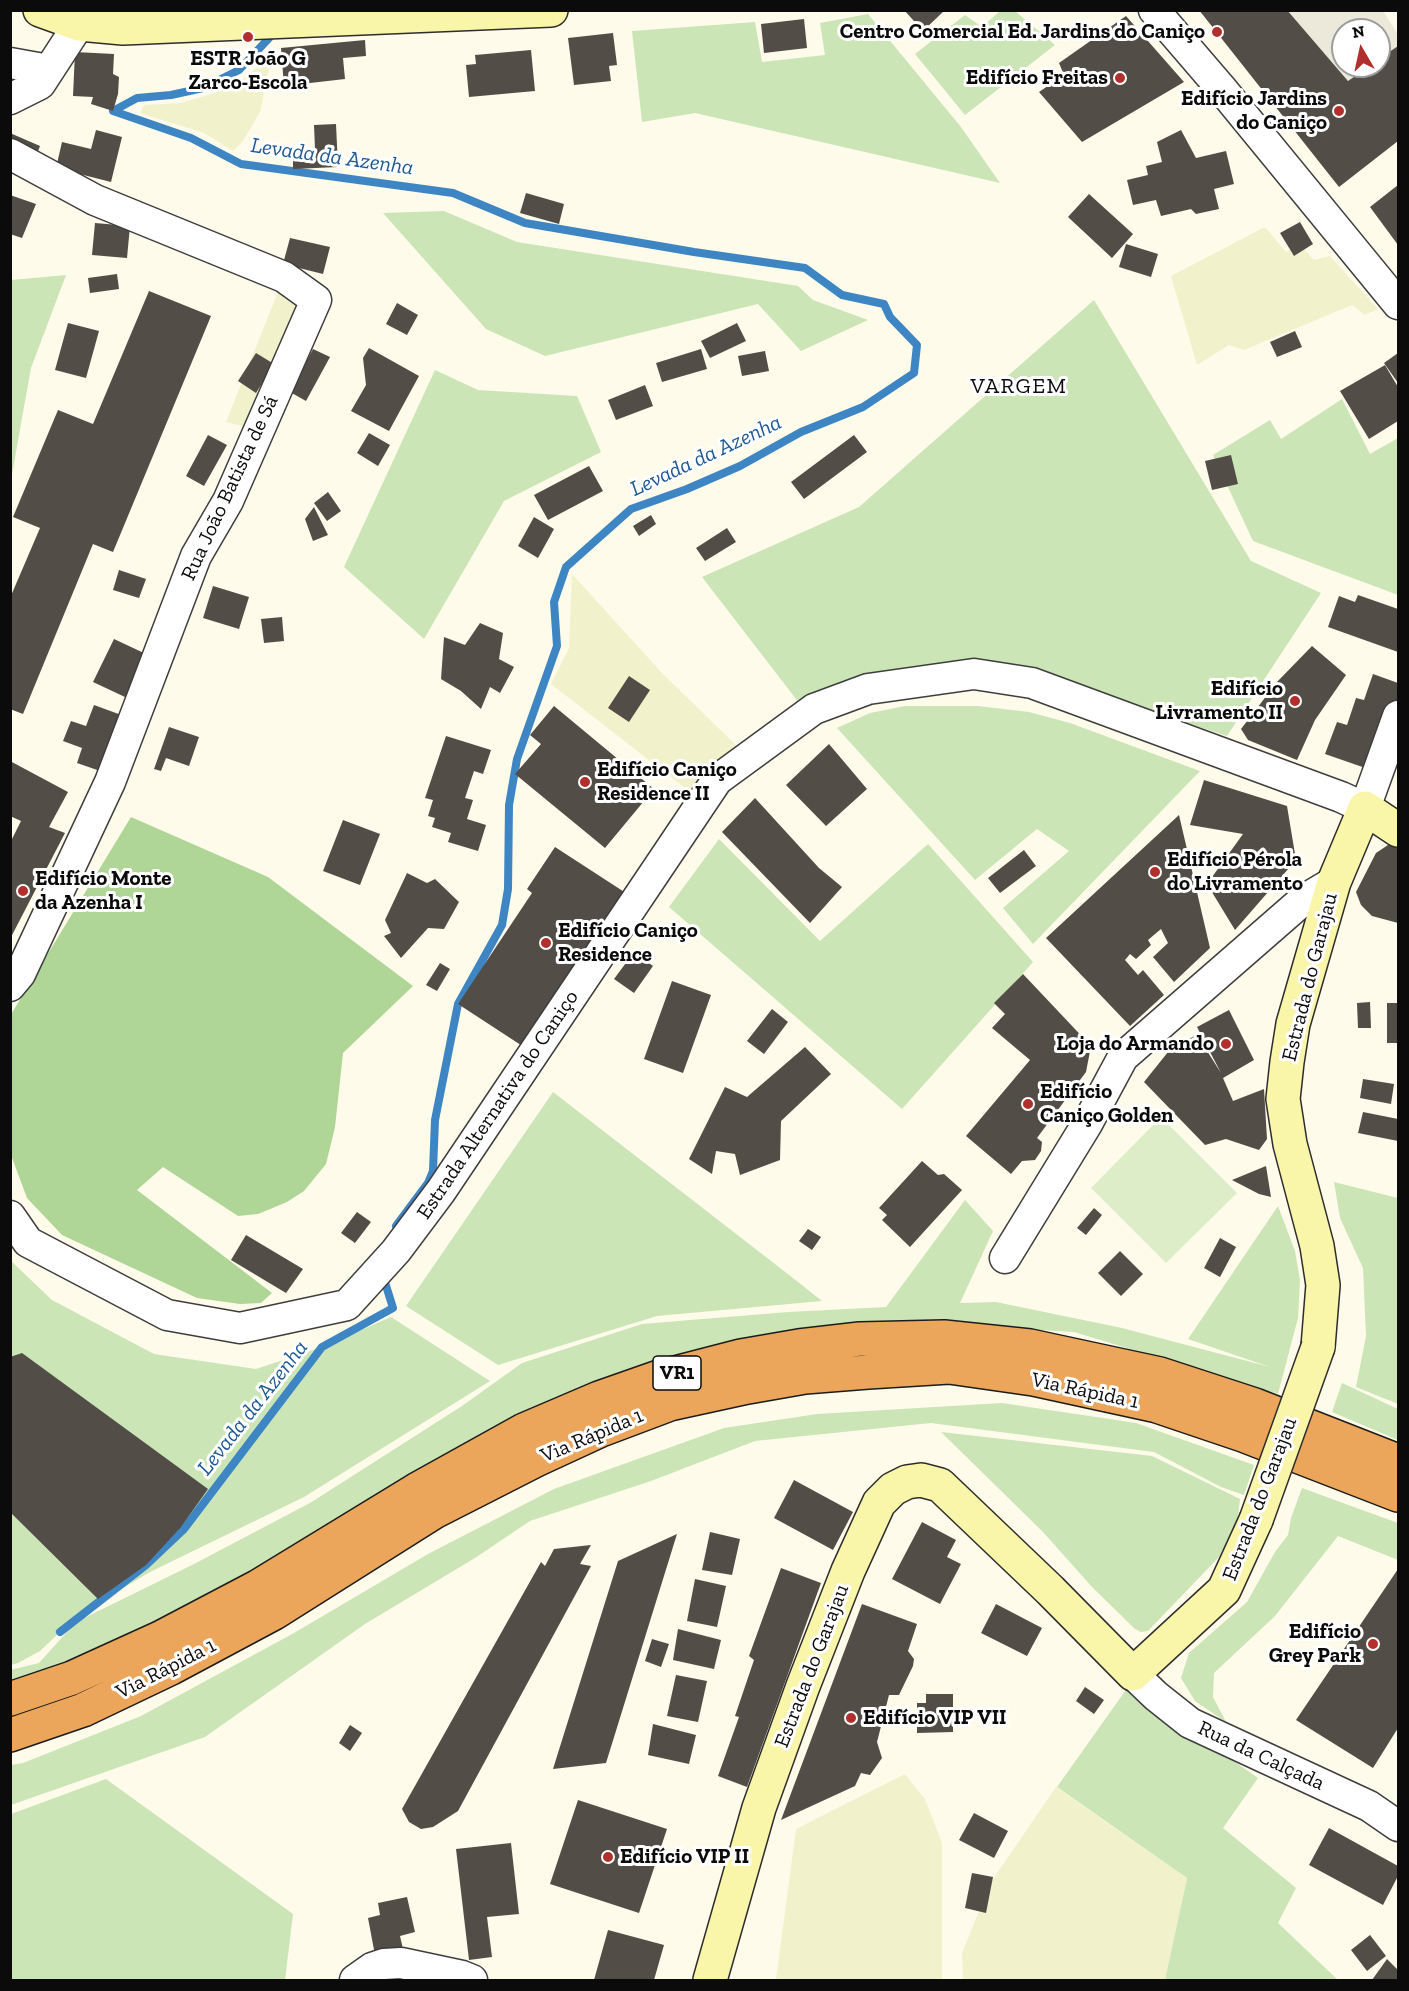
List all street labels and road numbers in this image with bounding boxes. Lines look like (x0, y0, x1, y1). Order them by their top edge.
street label: Rua João Batista de Sá (176, 392, 284, 584)
street label: Estrada do Garajau (1277, 890, 1343, 1064)
street label: Estrada Alternativa do Caniço (412, 986, 584, 1224)
road number: VR1 (653, 1356, 701, 1390)
street label: Via Rápida 1 (1029, 1367, 1141, 1415)
street label: Via Rápida 1 (537, 1403, 647, 1469)
street label: Estrada do Garajau (1217, 1414, 1303, 1584)
street label: Estrada do Garajau (769, 1581, 855, 1751)
street label: Via Rápida 1 (112, 1633, 220, 1705)
street label: Rua da Calçada (1194, 1716, 1328, 1796)

